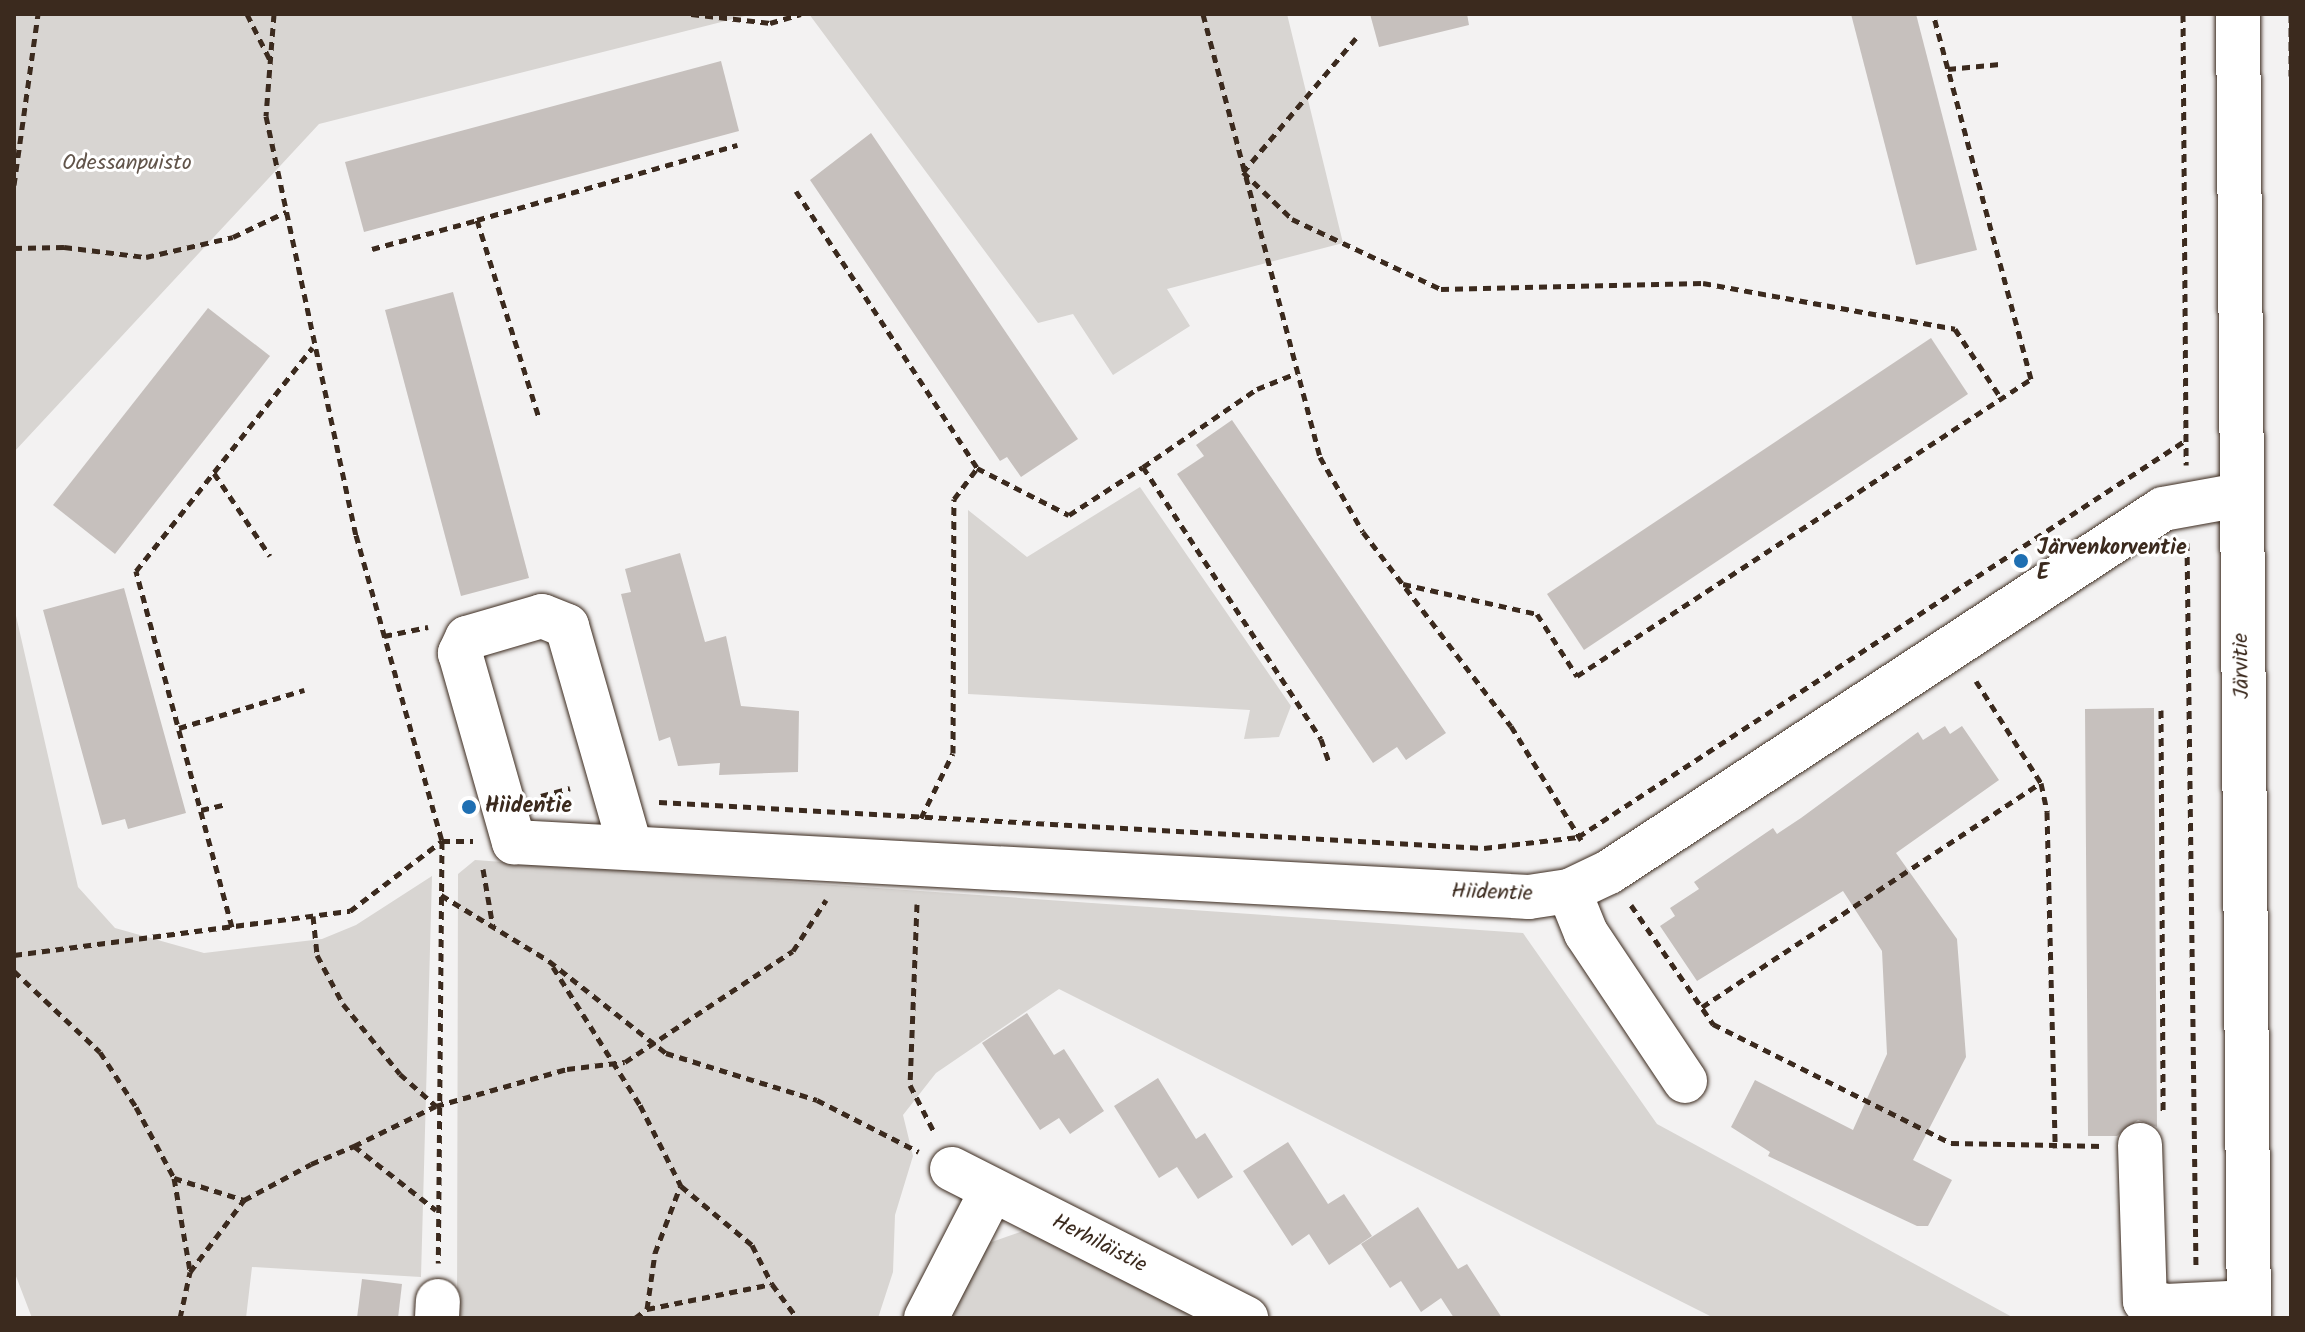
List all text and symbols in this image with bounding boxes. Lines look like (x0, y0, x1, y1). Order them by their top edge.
park label: Odessanpuisto (62, 151, 192, 177)
place label: Järvenkorventie E (2037, 535, 2187, 586)
marker: Järvenkorventie E (2012, 552, 2030, 570)
street label: Järvitie (2228, 633, 2256, 699)
place label: Hiidentie (485, 794, 572, 820)
marker: Hiidentie (460, 798, 478, 816)
street label: Hiidentie (1451, 878, 1533, 908)
street label: Herhiläistie (1047, 1209, 1151, 1279)

